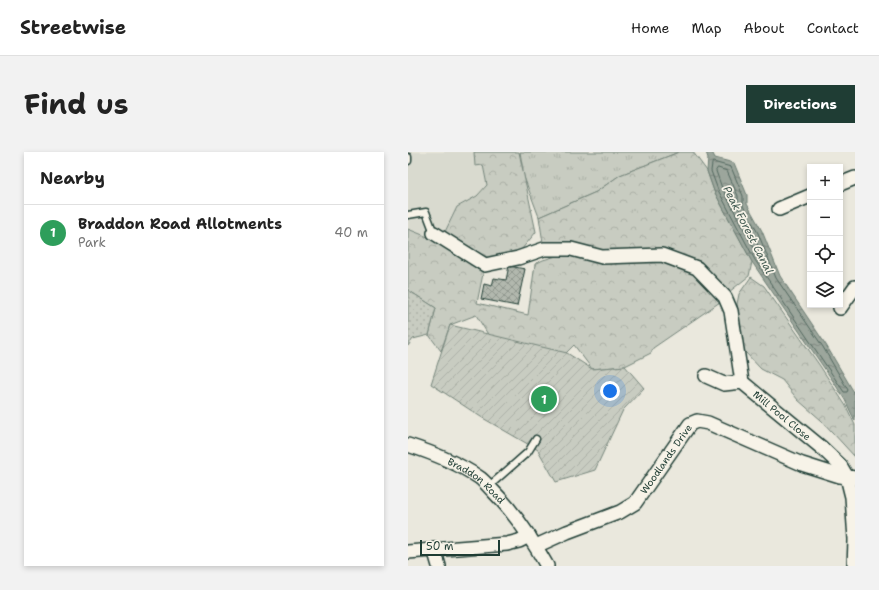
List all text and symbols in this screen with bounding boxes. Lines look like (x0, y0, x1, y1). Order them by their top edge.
text: Streetwise (20, 15, 126, 40)
text: Home (631, 19, 670, 37)
text: Map (692, 19, 722, 37)
text: About (744, 19, 785, 37)
text: Contact (807, 19, 859, 37)
text: Find us (24, 85, 129, 123)
button: Directions (746, 85, 855, 123)
map controls (807, 164, 843, 308)
button: + (807, 164, 843, 200)
text: Nearby (40, 167, 105, 189)
water label: Peak Forest Canal (719, 183, 777, 277)
button: − (807, 200, 843, 236)
text: Braddon Road Allotments (78, 214, 282, 234)
text: 1 (50, 224, 56, 241)
text: 40 m (334, 224, 368, 241)
text: Park (78, 234, 106, 251)
button: locate (807, 236, 843, 272)
button: layers (807, 272, 843, 308)
your location (600, 381, 620, 401)
pin: 1 (531, 384, 557, 414)
street label: Mill Pool Close (751, 388, 814, 443)
street label: Woodlands Drive (637, 421, 695, 496)
street label: Braddon Road (446, 455, 508, 507)
scale bar (420, 538, 500, 557)
text: 50 m (426, 539, 454, 554)

